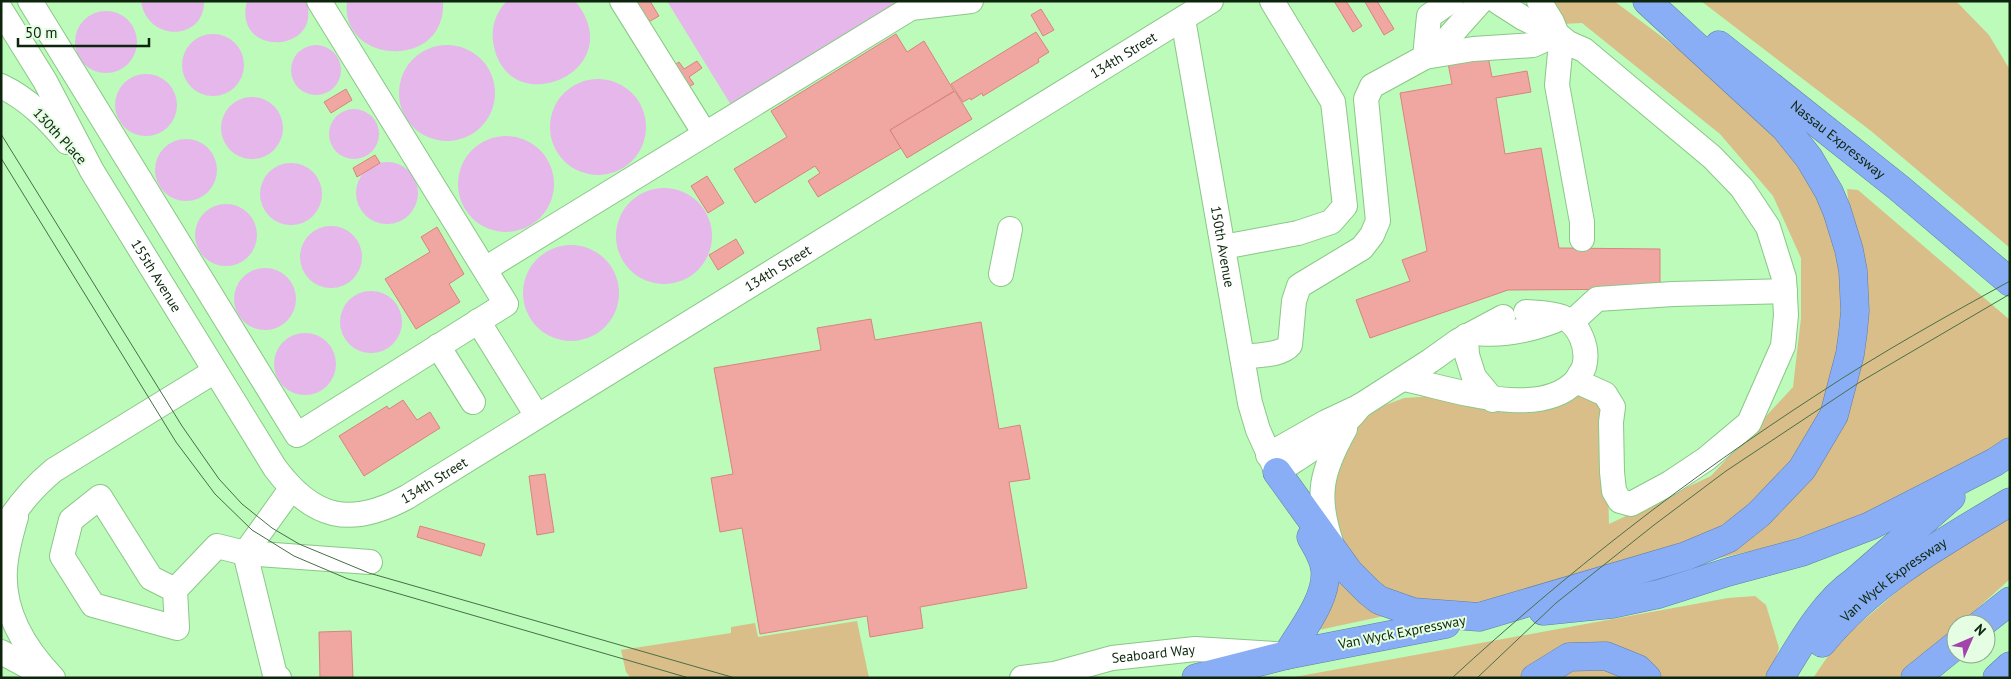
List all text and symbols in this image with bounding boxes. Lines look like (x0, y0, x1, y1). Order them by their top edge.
scale bar (18, 15, 149, 47)
text: 50 m (25, 23, 58, 42)
street label: 134th Street (1087, 28, 1160, 82)
street label: Nassau Expressway (1787, 96, 1889, 183)
street label: 130th Place (29, 104, 91, 168)
street label: 150th Avenue (1207, 204, 1239, 289)
street label: 155th Avenue (127, 236, 186, 315)
street label: 134th Street (741, 241, 815, 296)
street label: 134th Street (398, 453, 471, 508)
street label: Van Wyck Expressway (1836, 533, 1950, 627)
street label: Van Wyck Expressway (1336, 611, 1468, 653)
north arrow (1946, 614, 1996, 664)
text: N (1971, 620, 1990, 639)
street label: Seaboard Way (1111, 640, 1196, 667)

